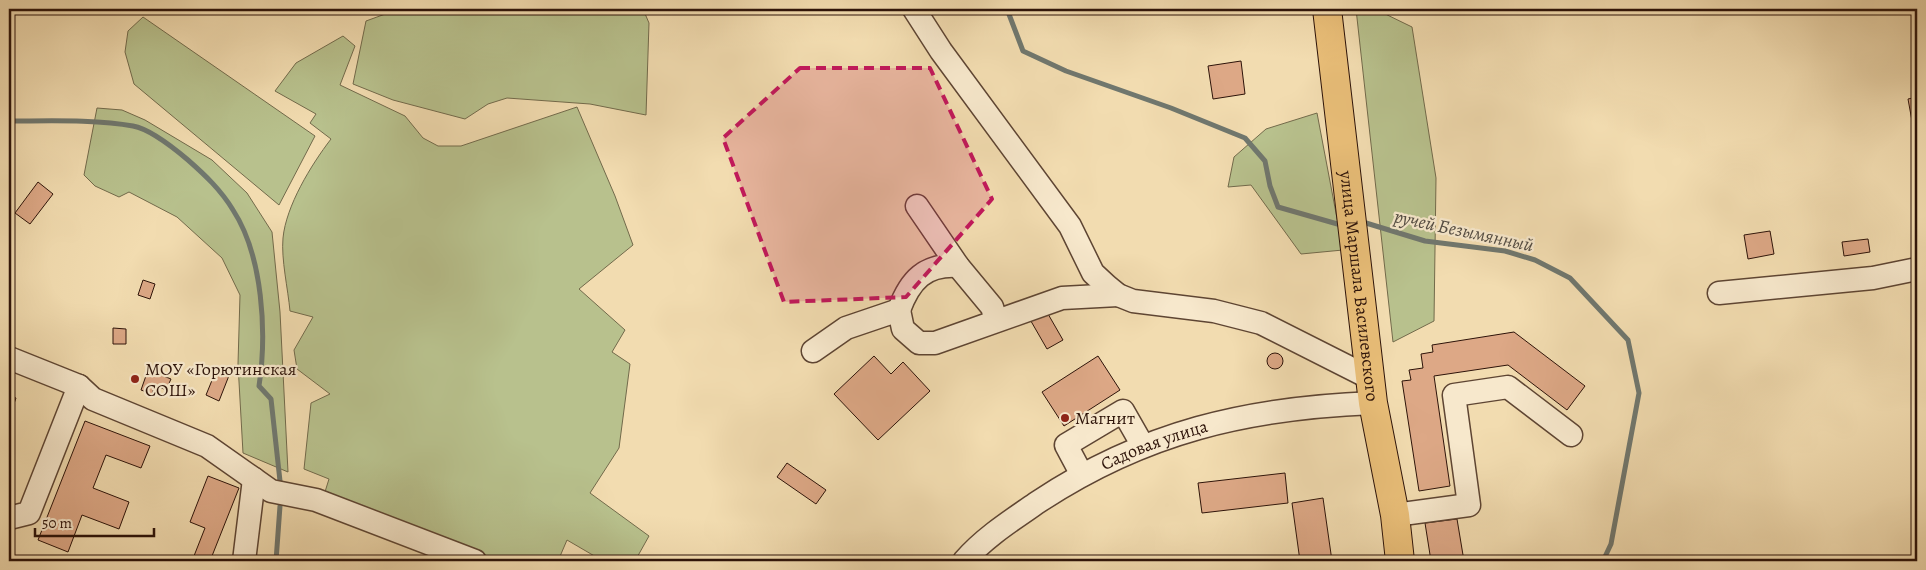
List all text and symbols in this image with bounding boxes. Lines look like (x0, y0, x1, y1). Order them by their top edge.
street label: улица Маршала Василевского (1334, 169, 1385, 403)
water label: ручей Безымянный (1391, 203, 1536, 258)
place label: МОУ «Горютинская СОШ» (145, 357, 296, 402)
marker: МОУ «Горютинская СОШ» (129, 373, 141, 385)
place label: Магнит (1075, 406, 1135, 430)
marker: Магнит (1059, 412, 1071, 424)
street label: Садовая улица (1097, 414, 1211, 476)
scale bar (35, 505, 154, 537)
text: 50 m (42, 513, 72, 533)

